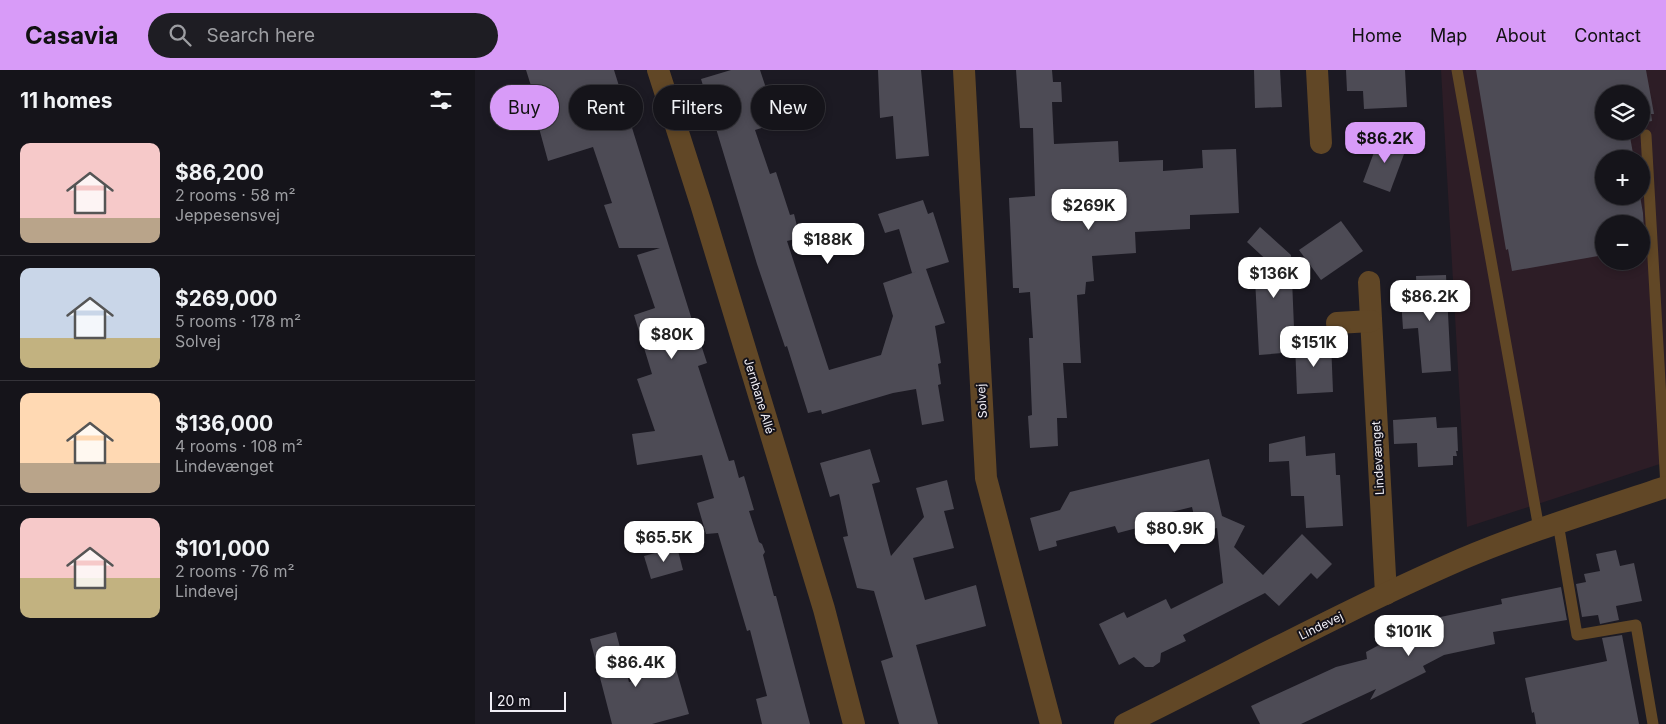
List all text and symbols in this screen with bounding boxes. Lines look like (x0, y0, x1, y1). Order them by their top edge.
search box (148, 13, 498, 58)
text: Casavia (25, 21, 118, 50)
icon: search (166, 21, 194, 49)
text: Search here (206, 24, 315, 47)
text: Home (1352, 25, 1402, 46)
text: Map (1430, 25, 1467, 46)
text: About (1495, 25, 1546, 46)
text: Contact (1574, 25, 1641, 46)
chip: Buy (490, 85, 559, 130)
chip: Rent (569, 85, 643, 130)
chip: Filters (653, 85, 741, 130)
chip: New (751, 85, 825, 130)
map controls (1595, 85, 1650, 270)
button: layers (1595, 85, 1650, 140)
icon: filters (427, 86, 455, 114)
text: 11 homes (20, 88, 112, 113)
pin: $86.2K (1344, 122, 1426, 164)
text: $86.2K (1356, 128, 1414, 148)
button: + (1595, 150, 1650, 205)
text: $86,200 (175, 160, 264, 185)
icon: home (60, 163, 120, 223)
text: 2 rooms · 58 m² (175, 185, 295, 205)
pin: $269K (1054, 189, 1124, 231)
text: $269K (1063, 195, 1115, 215)
text: Jeppesensvej (175, 205, 280, 225)
button: − (1595, 215, 1650, 270)
pin: $188K (793, 222, 863, 265)
text: $188K (803, 229, 853, 249)
pin: $136K (1239, 256, 1309, 299)
text: $136K (1249, 263, 1299, 283)
pin: $86.2K (1389, 280, 1471, 322)
text: $269,000 (175, 286, 278, 311)
text: $86.2K (1401, 286, 1459, 306)
icon: home (60, 288, 120, 348)
text: 5 rooms · 178 m² (175, 311, 301, 331)
pin: $80K (642, 318, 702, 360)
text: $80K (650, 324, 694, 344)
pin: $151K (1279, 326, 1349, 368)
text: Solvej (175, 331, 221, 351)
text: $151K (1291, 332, 1337, 352)
street label: Jernbane Allé (741, 356, 778, 436)
street label: Solvej (973, 383, 990, 419)
text: $136,000 (175, 411, 273, 436)
icon: home (60, 413, 120, 473)
street label: Lindevænget (1368, 421, 1387, 495)
text: 4 rooms · 108 m² (175, 436, 303, 456)
text: Lindevænget (175, 456, 274, 476)
pin: $80.9K (1134, 512, 1216, 554)
text: $80.9K (1146, 518, 1204, 538)
pin: $65.5K (623, 520, 705, 563)
text: $65.5K (635, 527, 693, 547)
text: $101,000 (175, 536, 270, 561)
icon: home (60, 538, 120, 598)
text: 2 rooms · 76 m² (175, 561, 295, 581)
text: Lindevej (175, 581, 238, 601)
street label: Lindevej (1296, 608, 1345, 643)
pin: $101K (1374, 614, 1444, 657)
text: $101K (1386, 621, 1432, 641)
pin: $86.4K (595, 646, 677, 688)
text: $86.4K (607, 652, 665, 672)
scale bar (490, 689, 566, 712)
text: 20 m (497, 692, 531, 709)

